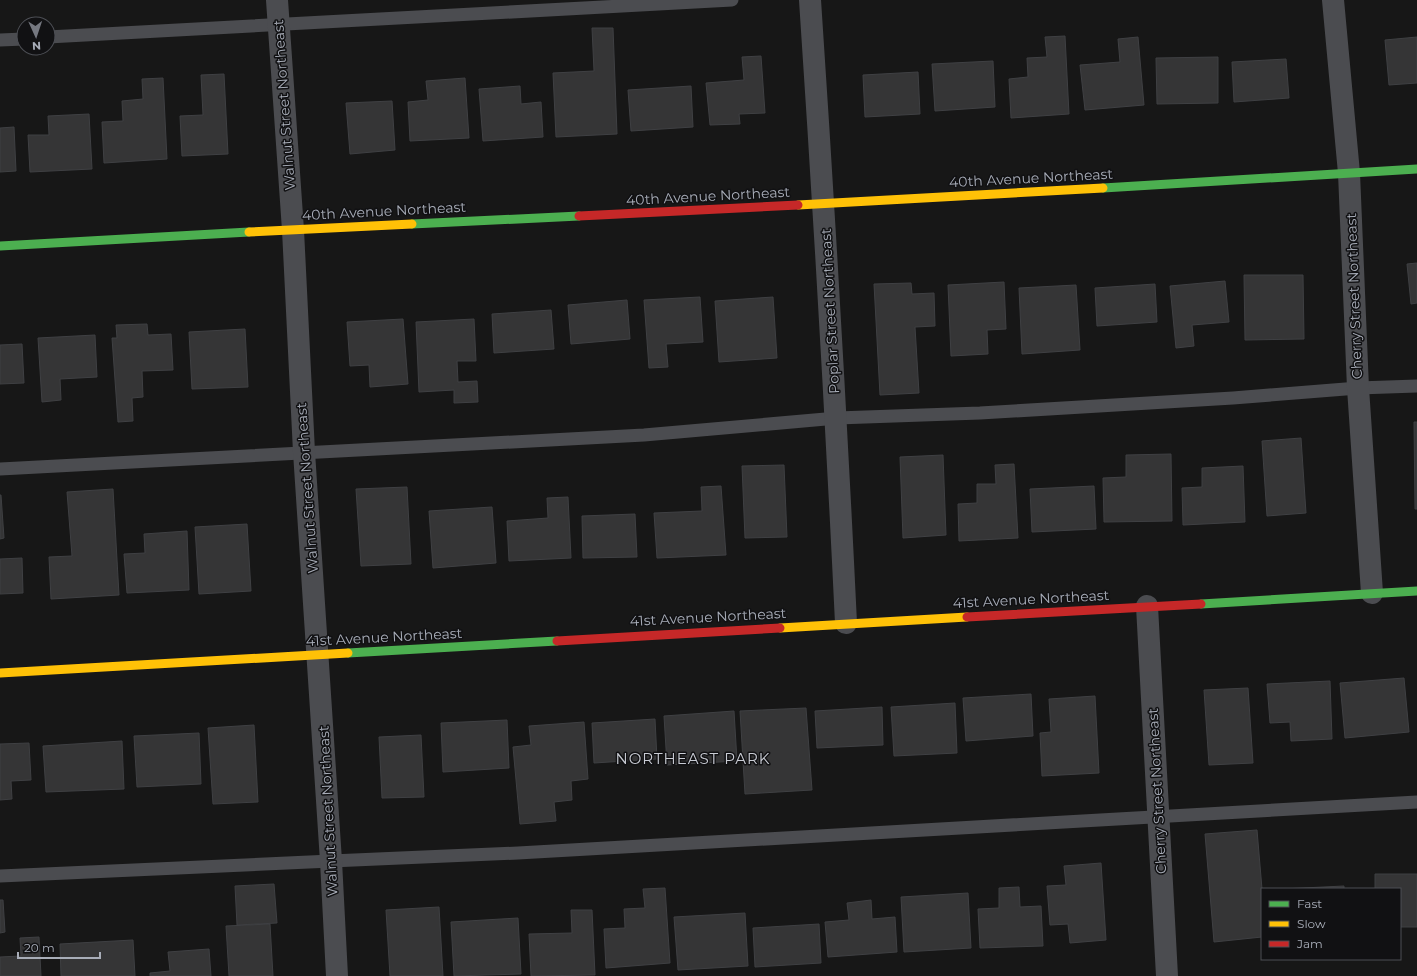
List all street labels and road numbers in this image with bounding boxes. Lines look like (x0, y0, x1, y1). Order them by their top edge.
street label: Walnut Street Northeast (269, 19, 299, 191)
street label: 40th Avenue Northeast (949, 165, 1114, 191)
street label: 40th Avenue Northeast (626, 183, 791, 209)
street label: 40th Avenue Northeast (302, 198, 467, 224)
street label: Cherry Street Northeast (1342, 212, 1366, 379)
street label: Poplar Street Northeast (817, 228, 843, 394)
street label: Walnut Street Northeast (292, 402, 322, 574)
street label: 41st Avenue Northeast (952, 586, 1110, 612)
street label: 41st Avenue Northeast (629, 604, 787, 630)
street label: 41st Avenue Northeast (305, 624, 463, 650)
street label: Cherry Street Northeast (1144, 707, 1170, 874)
street label: Walnut Street Northeast (315, 725, 341, 897)

